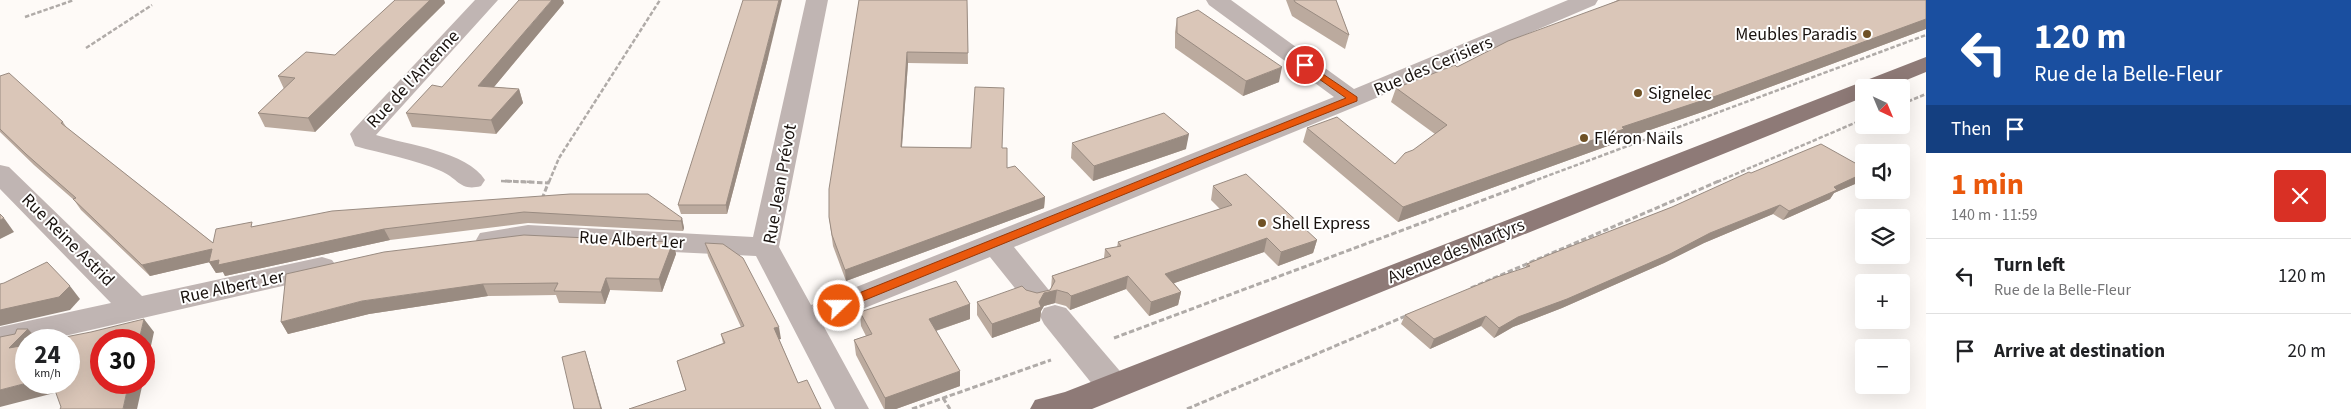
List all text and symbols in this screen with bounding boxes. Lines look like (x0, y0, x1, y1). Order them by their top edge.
text: 120 m (2034, 12, 2126, 62)
icon: left (1951, 20, 2016, 85)
place label: Meubles Paradis (1735, 22, 1857, 47)
street label: Rue de l'Antenne (361, 24, 465, 134)
marker: Meubles Paradis (1861, 28, 1873, 40)
street label: Rue des Cerisiers (1370, 30, 1496, 102)
pin (1284, 44, 1326, 86)
icon: arrive (1291, 51, 1319, 79)
text: Rue de la Belle-Fleur (2034, 58, 2222, 90)
north arrow (1855, 79, 1910, 134)
map controls (1855, 79, 1910, 394)
place label: Signelec (1648, 81, 1712, 106)
marker: Signelec (1632, 87, 1644, 99)
icon: arrive (2001, 115, 2029, 143)
text: Then (1951, 116, 1991, 143)
street label: Rue Jean Prévot (757, 122, 803, 246)
place label: Fléron Nails (1594, 126, 1683, 151)
marker: Fléron Nails (1578, 132, 1590, 144)
button: sound (1855, 144, 1910, 199)
text: 1 min (1951, 163, 2024, 206)
button: close (2274, 170, 2326, 222)
street label: Rue Reine Astrid (16, 188, 120, 292)
text: 140 m · 11:59 (1951, 204, 2038, 226)
button: layers (1855, 209, 1910, 264)
place label: Shell Express (1272, 211, 1370, 236)
street label: Avenue des Martyrs (1384, 212, 1528, 290)
marker: Shell Express (1256, 217, 1268, 229)
street label: Rue Albert 1er (578, 225, 686, 255)
text: Turn left (1994, 252, 2065, 279)
icon: left (1951, 262, 1979, 290)
text: 120 m (2278, 263, 2326, 290)
street label: Rue Albert 1er (178, 264, 287, 310)
button: + (1855, 274, 1910, 329)
position arrow (812, 279, 864, 331)
text: Rue de la Belle-Fleur (1994, 279, 2131, 301)
speed limit sign: 30 (90, 329, 155, 394)
text: 24 (34, 337, 61, 373)
icon: arrive (1951, 337, 1979, 365)
text: Arrive at destination (1994, 338, 2165, 365)
text: 20 m (2288, 338, 2326, 365)
button: − (1855, 339, 1910, 394)
text: km/h (34, 365, 61, 382)

